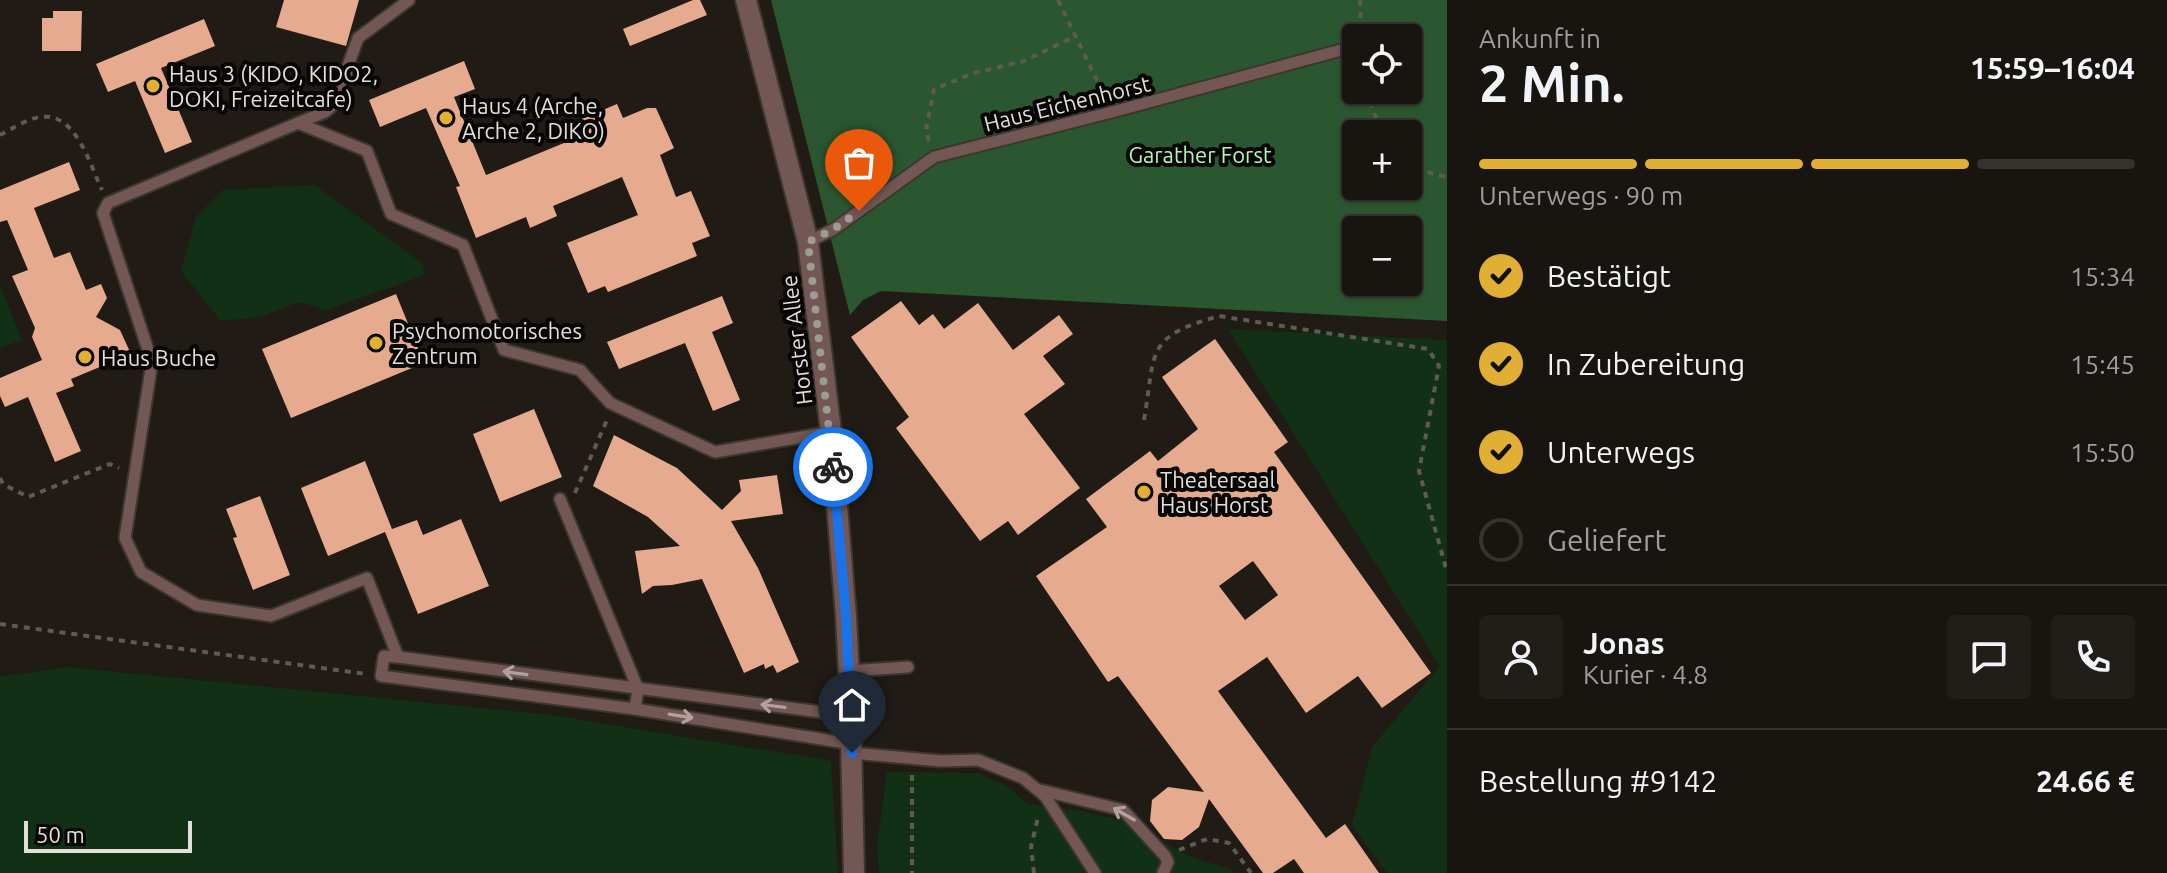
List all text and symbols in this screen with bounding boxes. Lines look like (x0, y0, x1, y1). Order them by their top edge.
map controls (1342, 24, 1422, 296)
button: locate (1342, 24, 1422, 104)
text: Ankunft in (1479, 24, 1601, 53)
text: 15:59–16:04 (1970, 51, 2135, 85)
text: 2 Min. (1479, 54, 1625, 112)
place label: Haus 3 (KIDO, KIDO2, DOKI, Freizeitcafe) (169, 61, 378, 112)
street label: Haus Eichenhorst (981, 70, 1153, 136)
marker: Haus 3 (KIDO, KIDO2, DOKI, Freizeitcafe) (144, 77, 162, 95)
place label: Haus 4 (Arche, Arche 2, DIKO) (462, 93, 605, 144)
marker: Haus 4 (Arche, Arche 2, DIKO) (437, 109, 455, 127)
button: + (1342, 120, 1422, 200)
pin (825, 129, 893, 211)
icon: bag (837, 141, 881, 185)
park label: Garather Forst (1128, 142, 1272, 167)
text: Unterwegs · 90 m (1479, 181, 1683, 210)
button: − (1342, 216, 1422, 296)
icon: check (1479, 254, 1523, 298)
text: Bestätigt (1547, 259, 1671, 293)
text: 15:34 (2070, 262, 2135, 291)
street label: Horster Allee (776, 274, 816, 406)
place label: Psychomotorisches Zentrum (392, 318, 582, 368)
marker: Psychomotorisches Zentrum (367, 334, 385, 352)
icon: check (1479, 342, 1523, 386)
place label: Haus Buche (101, 345, 216, 370)
text: In Zubereitung (1547, 347, 1745, 381)
marker: Haus Buche (76, 348, 94, 366)
text: 15:45 (2070, 350, 2135, 379)
courier (793, 427, 873, 507)
icon: check (1479, 430, 1523, 474)
text: Unterwegs (1547, 435, 1695, 469)
text: 15:50 (2070, 438, 2135, 467)
icon: bike (811, 445, 855, 489)
place label: Theatersaal Haus Horst (1160, 467, 1275, 517)
marker: Theatersaal Haus Horst (1135, 483, 1153, 501)
text: Geliefert (1547, 523, 1666, 557)
button: person (1479, 615, 1563, 699)
button: chat (1947, 615, 2031, 699)
button: phone (2051, 615, 2135, 699)
text: Jonas (1583, 626, 1665, 660)
text: Kurier · 4.8 (1583, 660, 1708, 689)
one-way arrow (503, 665, 529, 680)
pin (818, 671, 886, 753)
icon: home (830, 683, 874, 727)
one-way arrow (761, 698, 786, 713)
one-way arrow (667, 710, 693, 725)
text: Bestellung #9142 (1479, 764, 1717, 798)
text: 24.66 € (2036, 764, 2135, 798)
one-way arrow (1113, 806, 1136, 822)
scale bar (24, 817, 192, 853)
text: 50 m (36, 822, 85, 847)

